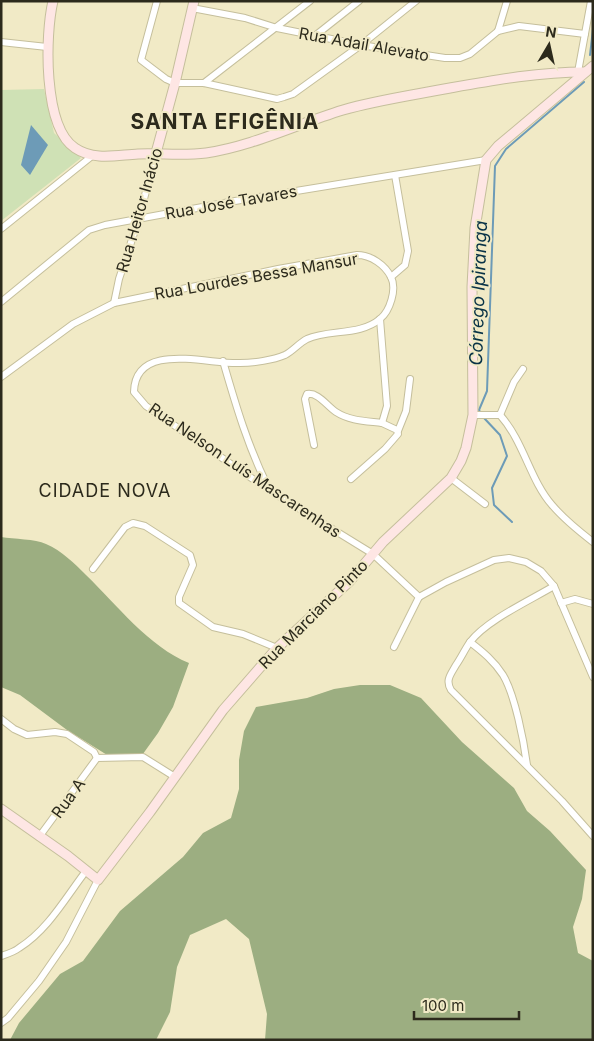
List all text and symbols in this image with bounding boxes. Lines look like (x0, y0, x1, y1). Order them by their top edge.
north arrow (524, 20, 574, 70)
text: N (545, 22, 558, 41)
street label: Rua Adail Alevato (297, 23, 431, 65)
district label: SANTA EFIGÊNIA (131, 108, 320, 134)
street label: Rua Heitor Inácio (112, 145, 166, 275)
street label: Rua José Tavares (163, 181, 299, 223)
water label: Córrego Ipiranga (465, 220, 491, 366)
street label: Rua Lourdes Bessa Mansur (153, 248, 359, 304)
street label: Rua Nelson Luís Mascarenhas (145, 398, 345, 542)
district label: CIDADE NOVA (39, 480, 171, 501)
street label: Rua Marciano Pinto (254, 555, 372, 673)
street label: Rua A (47, 774, 89, 822)
scale bar (414, 988, 519, 1020)
text: 100 m (422, 996, 464, 1015)

